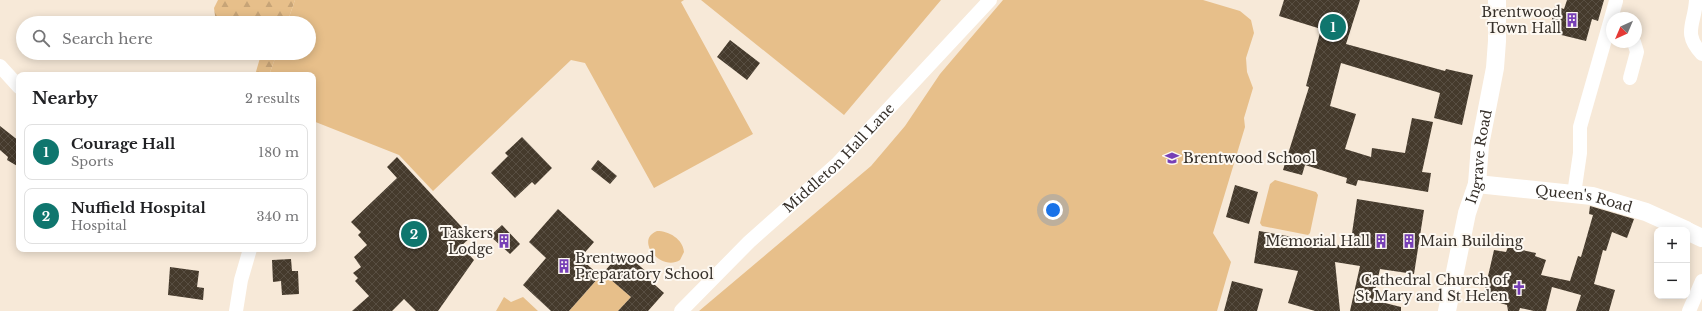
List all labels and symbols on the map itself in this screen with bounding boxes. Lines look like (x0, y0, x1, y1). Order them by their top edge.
place label: Brentwood Town Hall (1481, 3, 1562, 37)
pin: 1 (1320, 12, 1346, 42)
building icon: Brentwood Town Hall (1564, 12, 1580, 28)
north arrow (1606, 12, 1642, 48)
street label: Middleton Hall Lane (779, 99, 898, 217)
street label: Ingrave Road (1462, 107, 1496, 206)
place label: Brentwood School (1183, 149, 1316, 167)
school or university icon: Brentwood School (1164, 150, 1180, 166)
street label: Queen's Road (1534, 181, 1635, 217)
your location (1043, 200, 1063, 220)
pin: 2 (401, 219, 427, 249)
place label: Taskers Lodge (440, 224, 493, 258)
place label: Memorial Hall (1265, 232, 1370, 250)
place label: Main Building (1420, 232, 1524, 250)
building icon: Taskers Lodge (496, 233, 512, 249)
building icon: Memorial Hall (1373, 233, 1389, 249)
building icon: Main Building (1401, 233, 1417, 249)
place label: Brentwood Preparatory School (575, 249, 714, 283)
building icon: Brentwood Preparatory School (556, 258, 572, 274)
place label: Cathedral Church of St Mary and St Helen (1356, 271, 1510, 305)
church icon: Cathedral Church of St Mary and St Helen (1511, 280, 1527, 296)

